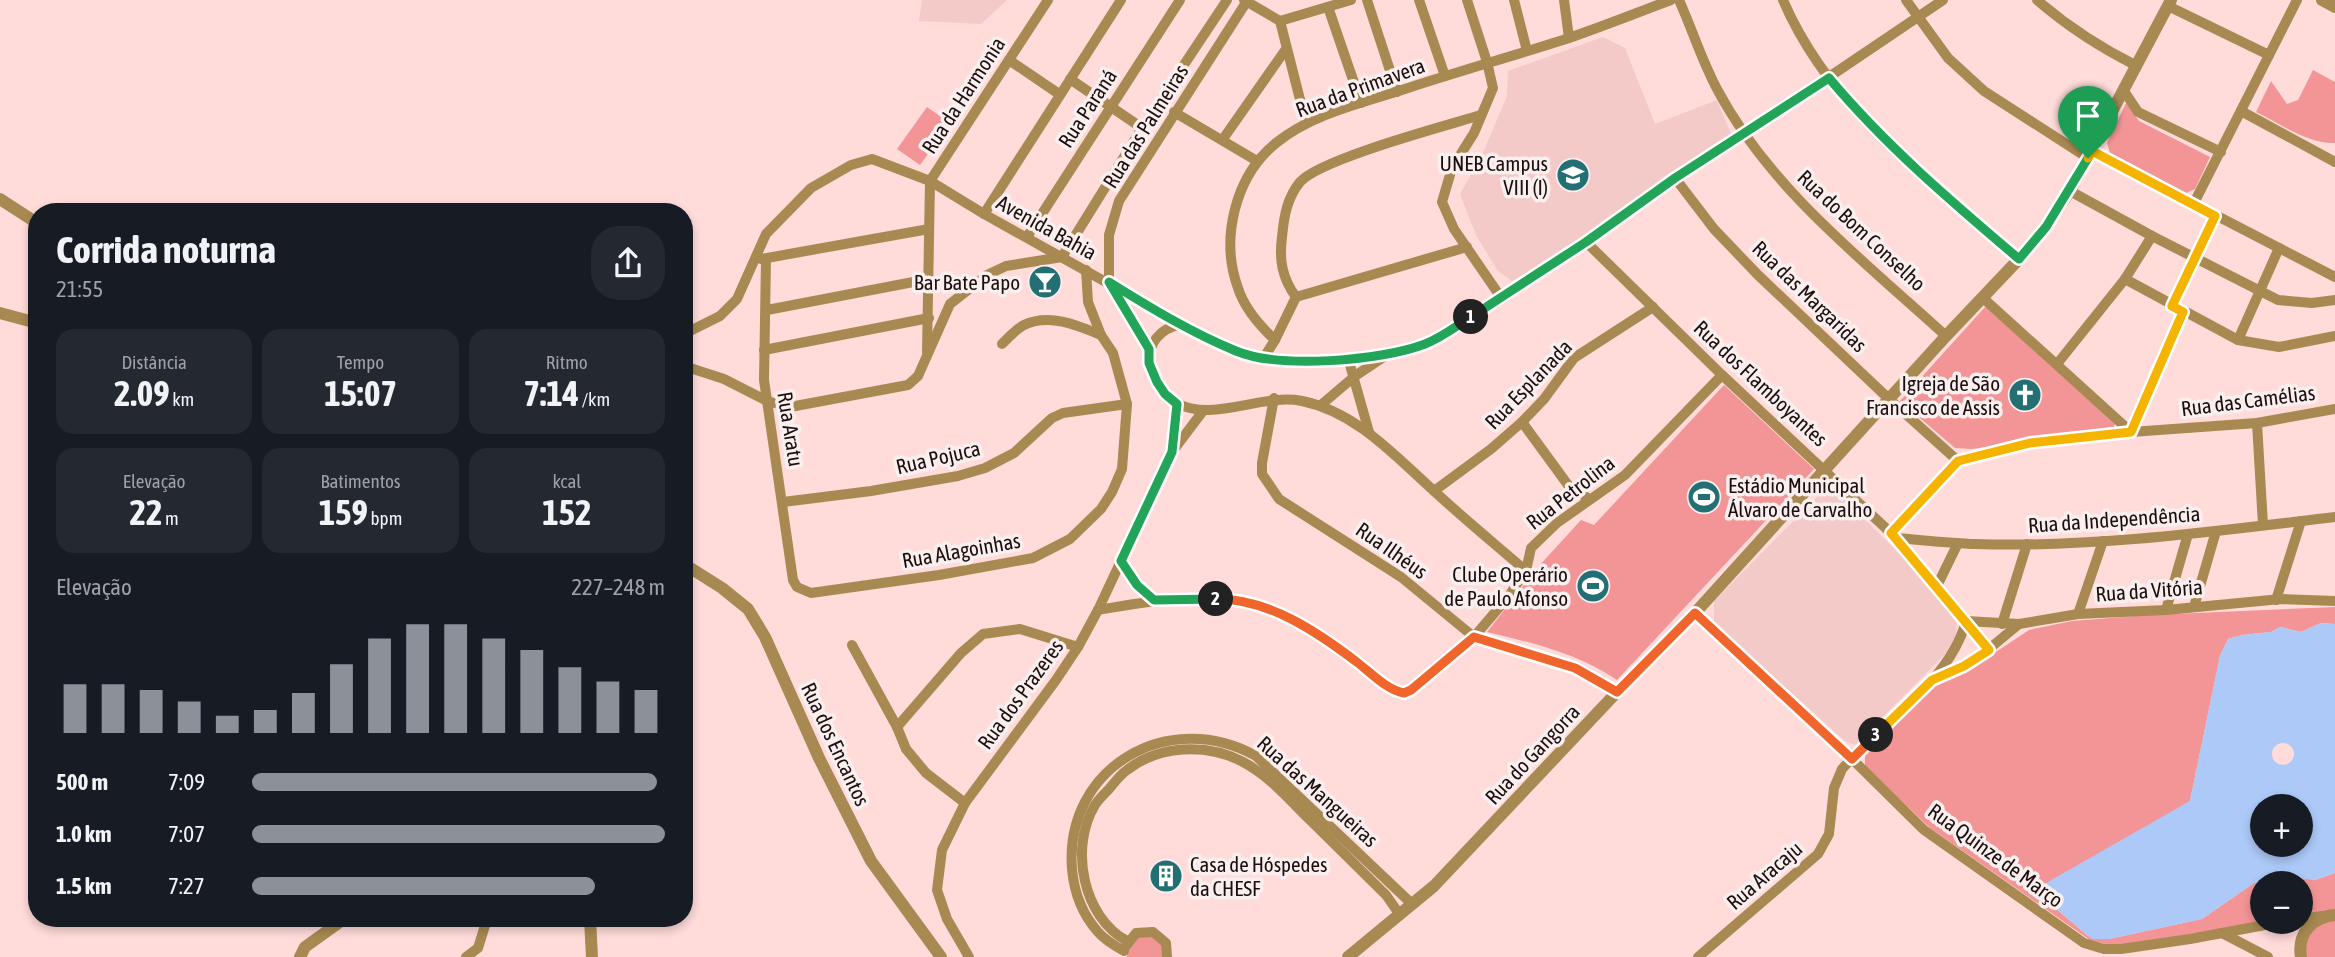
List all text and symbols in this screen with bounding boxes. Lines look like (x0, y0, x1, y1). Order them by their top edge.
street label: Rua da Harmonia (916, 32, 1010, 158)
street label: Rua da Primavera (1292, 53, 1428, 121)
street label: Rua das Palmeiras (1097, 60, 1193, 192)
street label: Rua Paraná (1053, 64, 1121, 152)
pin (2058, 86, 2118, 158)
icon: arrive (2069, 97, 2107, 135)
place label: UNEB Campus VIII (I) (1440, 151, 1548, 199)
school or university icon: UNEB Campus VIII (I) (1554, 156, 1592, 194)
street label: Rua do Bom Conselho (1793, 165, 1931, 295)
street label: Avenida Bahia (993, 190, 1101, 264)
button: share (591, 226, 665, 300)
text: Corrida noturna (56, 228, 276, 271)
street label: Rua das Margaridas (1748, 236, 1872, 356)
bar icon: Bar Bate Papo (1026, 263, 1064, 301)
place label: Bar Bate Papo (914, 270, 1020, 294)
text: 21:55 (56, 276, 103, 302)
pin: 1 (1454, 300, 1488, 334)
text: 1 (1466, 305, 1475, 327)
street label: Rua dos Flamboyantes (1690, 315, 1832, 451)
street label: Rua Esplanada (1480, 334, 1576, 434)
text: Distância (121, 351, 187, 373)
text: Tempo (337, 351, 384, 373)
text: Ritmo (546, 351, 588, 373)
place label: Igreja de São Francisco de Assis (1866, 371, 2000, 419)
text: 2.09 (114, 373, 170, 413)
text: 15:07 (324, 373, 397, 413)
text: 7:14 (523, 373, 579, 413)
church icon: Igreja de São Francisco de Assis (2006, 376, 2044, 414)
street label: Rua das Camélias (2180, 380, 2316, 420)
text: km (170, 388, 194, 410)
text: /km (579, 388, 610, 410)
street label: Rua Aratu (773, 390, 809, 468)
street label: Rua Pojuca (894, 436, 982, 478)
street label: Rua Petrolina (1521, 450, 1619, 534)
text: Elevação (123, 470, 185, 492)
text: Batimentos (320, 470, 401, 492)
text: kcal (552, 470, 581, 492)
place label: Estádio Municipal Álvaro de Carvalho (1728, 473, 1872, 521)
sports icon: Estádio Municipal Álvaro de Carvalho (1685, 478, 1723, 516)
text: 22 (130, 492, 162, 532)
text: 159 (319, 492, 368, 532)
text: 152 (542, 492, 592, 532)
street label: Rua da Independência (2027, 501, 2201, 537)
text: m (162, 507, 179, 529)
text: bpm (368, 507, 402, 529)
street label: Rua Ilhéus (1352, 517, 1432, 583)
street label: Rua Alagoinhas (900, 528, 1022, 572)
place label: Clube Operário de Paulo Afonso (1444, 562, 1568, 610)
sports icon: Clube Operário de Paulo Afonso (1574, 567, 1612, 605)
text: Elevação (56, 574, 132, 600)
text: 227–248 m (571, 574, 665, 600)
street label: Rua da Vitória (2095, 574, 2203, 606)
pin: 2 (1198, 582, 1234, 616)
text: 2 (1211, 587, 1220, 609)
street label: Rua dos Prazeres (972, 635, 1068, 753)
street label: Rua dos Encantos (797, 678, 875, 810)
street label: Rua do Gangorra (1480, 699, 1584, 809)
pin: 3 (1858, 718, 1894, 752)
text: 3 (1871, 723, 1880, 745)
street label: Rua das Mangueiras (1253, 731, 1383, 851)
text: 500 m (56, 769, 108, 795)
text: 7:09 (168, 769, 205, 795)
map controls (2250, 794, 2313, 934)
button: + (2250, 794, 2313, 857)
street label: Rua Quinze de Março (1924, 798, 2068, 912)
text: 1.0 km (56, 821, 112, 847)
text: 7:07 (168, 821, 205, 847)
street label: Rua Aracaju (1722, 836, 1806, 914)
place label: Casa de Hóspedes da CHESF (1190, 852, 1327, 900)
building icon: Casa de Hóspedes da CHESF (1147, 857, 1185, 895)
button: − (2250, 871, 2313, 934)
text: 1.5 km (56, 873, 112, 899)
text: 7:27 (168, 873, 205, 899)

